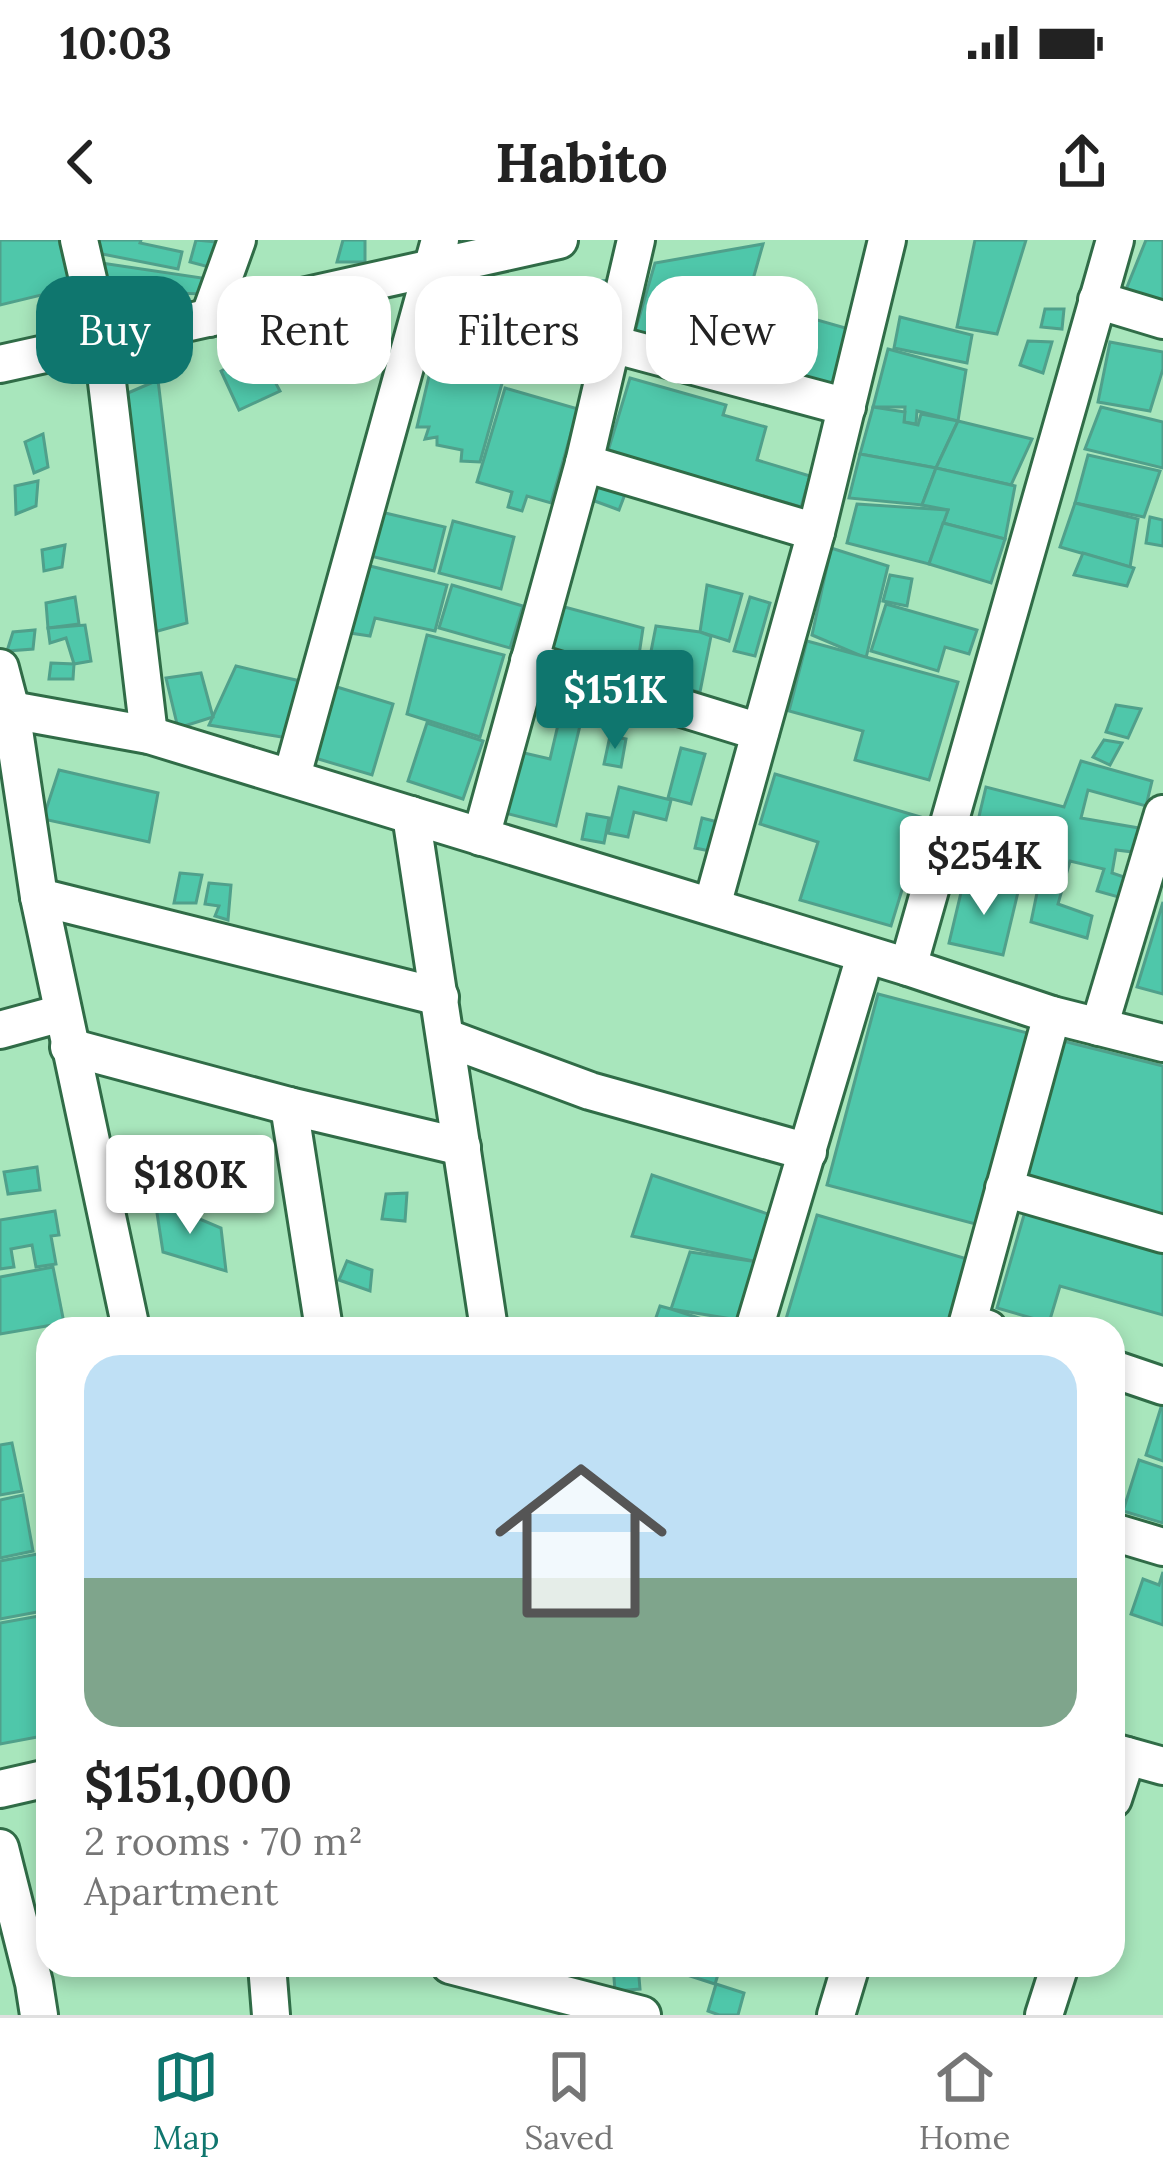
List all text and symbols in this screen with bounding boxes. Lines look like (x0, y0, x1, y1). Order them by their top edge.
text: 10:03 (60, 14, 172, 71)
text: Habito (495, 128, 668, 197)
icon: back (48, 129, 114, 195)
icon: share (1049, 129, 1115, 195)
chip: Buy (36, 276, 193, 384)
chip: Rent (217, 276, 391, 384)
chip: Filters (415, 276, 622, 384)
chip: New (646, 276, 818, 384)
pin: $151K (531, 650, 699, 752)
text: $151K (563, 664, 667, 714)
pin: $254K (900, 816, 1068, 918)
text: $254K (927, 830, 1041, 880)
pin: $180K (106, 1135, 274, 1237)
text: $180K (133, 1149, 247, 1199)
icon: home (473, 1433, 689, 1649)
text: $151,000 (84, 1751, 292, 1816)
text: 2 rooms · 70 m² (84, 1816, 363, 1866)
text: Apartment (84, 1866, 279, 1916)
tab: Map (152, 2044, 220, 2158)
tab: Saved (524, 2044, 614, 2158)
tab: Home (919, 2044, 1010, 2158)

